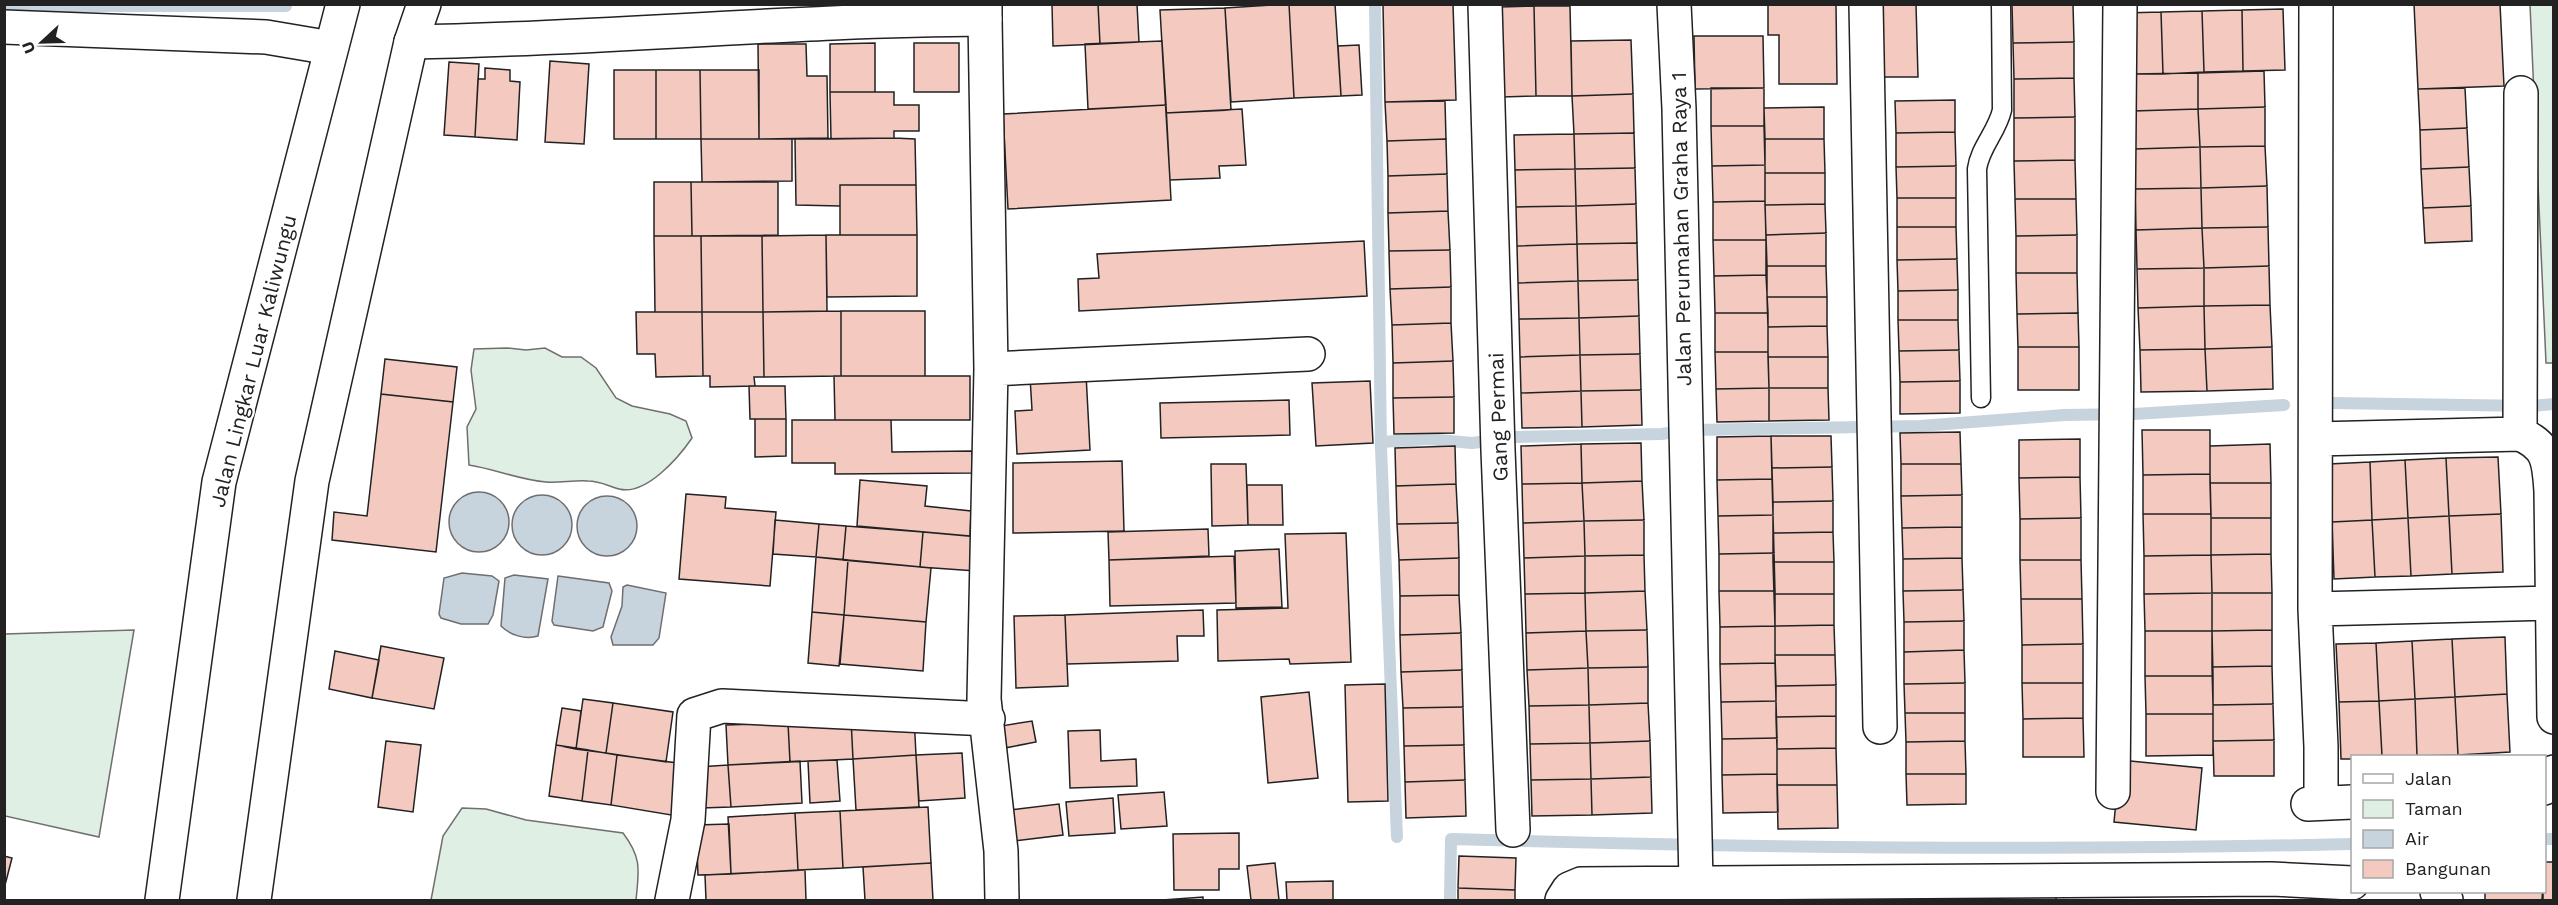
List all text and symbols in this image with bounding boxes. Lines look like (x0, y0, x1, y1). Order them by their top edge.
north arrow (12, 12, 72, 72)
text: U (18, 39, 39, 56)
street label: Jalan Perumahan Graha Raya 1 (1666, 72, 1696, 386)
street label: Jalan Lingkar Luar Kaliwungu (205, 212, 301, 510)
street label: Gang Permai (1483, 352, 1513, 482)
legend (2351, 755, 2546, 893)
text: Jalan (2405, 768, 2452, 789)
text: Taman (2405, 798, 2463, 819)
text: Air (2405, 828, 2429, 849)
text: Bangunan (2405, 858, 2491, 879)

